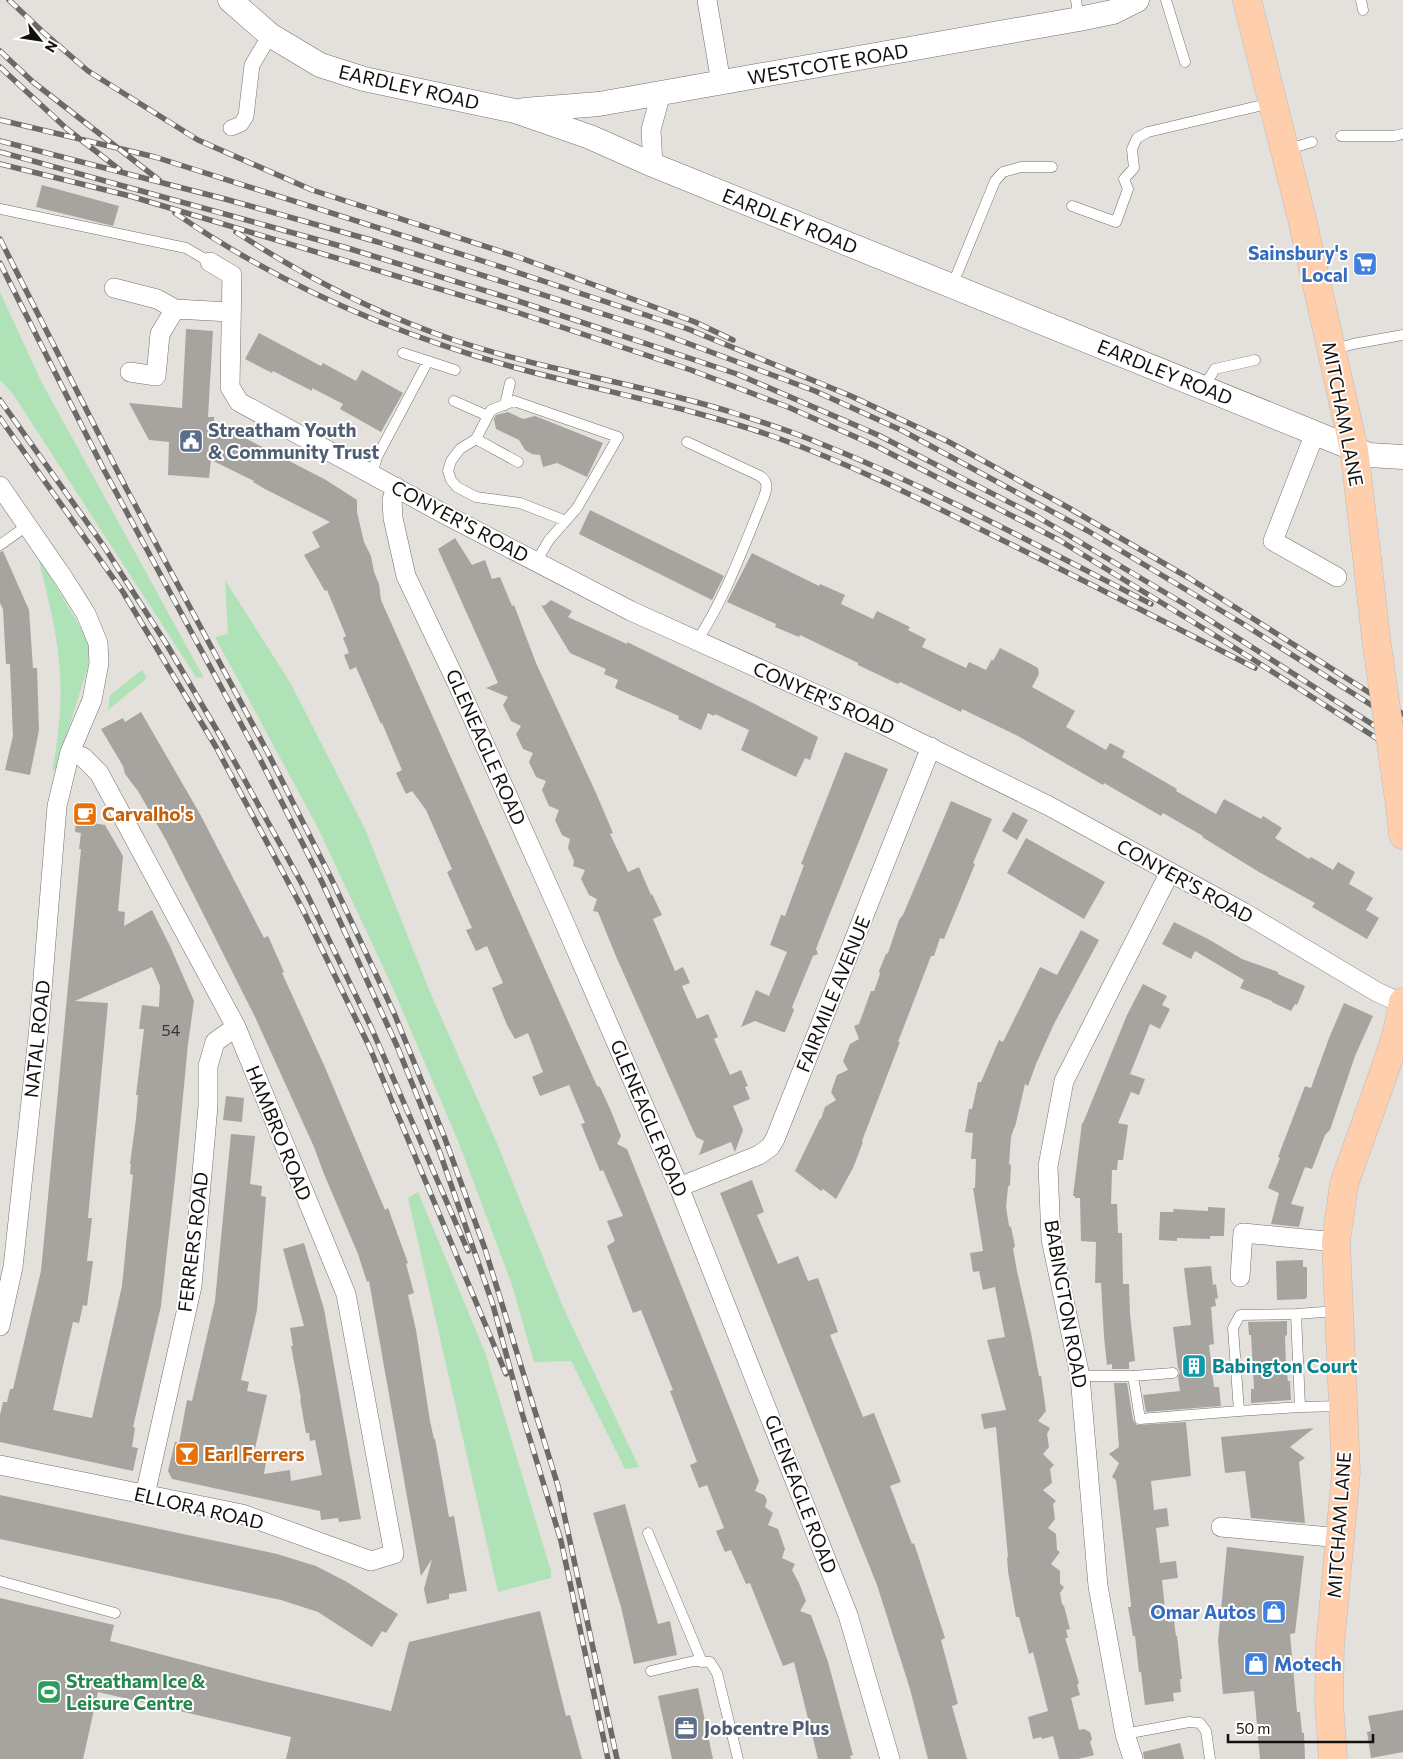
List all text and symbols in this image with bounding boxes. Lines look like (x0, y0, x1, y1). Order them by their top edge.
north arrow (15, 15, 65, 65)
text: N (42, 38, 62, 56)
street label: WESTCOTE ROAD (746, 38, 910, 89)
street label: EARDLEY ROAD (336, 59, 482, 114)
street label: EARDLEY ROAD (719, 183, 861, 258)
place label: Sainsbury's Local (1248, 241, 1348, 286)
supermarket icon: Sainsbury's Local (1352, 251, 1378, 277)
street label: EARDLEY ROAD (1094, 334, 1236, 409)
street label: MITCHAM LANE (1318, 340, 1369, 488)
place label: Streatham Youth & Community Trust (208, 418, 379, 463)
public building icon: Streatham Youth & Community Trust (178, 428, 204, 454)
street label: CONYER'S ROAD (388, 475, 533, 566)
street label: CONYER'S ROAD (750, 656, 898, 739)
street label: GLENEAGLE ROAD (442, 665, 531, 828)
cafe icon: Carvalho's (72, 801, 98, 827)
place label: Carvalho's (102, 802, 194, 825)
street label: CONYER'S ROAD (1113, 834, 1257, 928)
street label: FAIRMILE AVENUE (791, 912, 874, 1075)
street label: NATAL ROAD (19, 979, 54, 1099)
house number: 54 (162, 1020, 181, 1039)
street label: GLENEAGLE ROAD (606, 1036, 693, 1200)
street label: HAMBRO ROAD (242, 1062, 317, 1204)
street label: FERRERS ROAD (173, 1171, 213, 1313)
street label: BABINGTON ROAD (1040, 1218, 1093, 1390)
building icon: Babington Court (1181, 1353, 1207, 1379)
place label: Babington Court (1212, 1354, 1358, 1377)
street label: GLENEAGLE ROAD (761, 1411, 842, 1577)
bar icon: Earl Ferrers (174, 1441, 200, 1467)
place label: Earl Ferrers (204, 1442, 305, 1465)
street label: MITCHAM LANE (1322, 1451, 1355, 1599)
street label: ELLORA ROAD (132, 1481, 266, 1534)
shop icon: Omar Autos (1261, 1599, 1287, 1625)
place label: Omar Autos (1150, 1600, 1256, 1623)
shop icon: Motech (1243, 1651, 1269, 1677)
place label: Motech (1274, 1652, 1342, 1675)
place label: Streatham Ice & Leisure Centre (66, 1669, 206, 1714)
sports icon: Streatham Ice & Leisure Centre (36, 1679, 62, 1705)
scale bar (1228, 1712, 1373, 1744)
office icon: Jobcentre Plus (673, 1715, 699, 1741)
place label: Jobcentre Plus (704, 1716, 829, 1739)
text: 50 m (1236, 1719, 1270, 1737)

